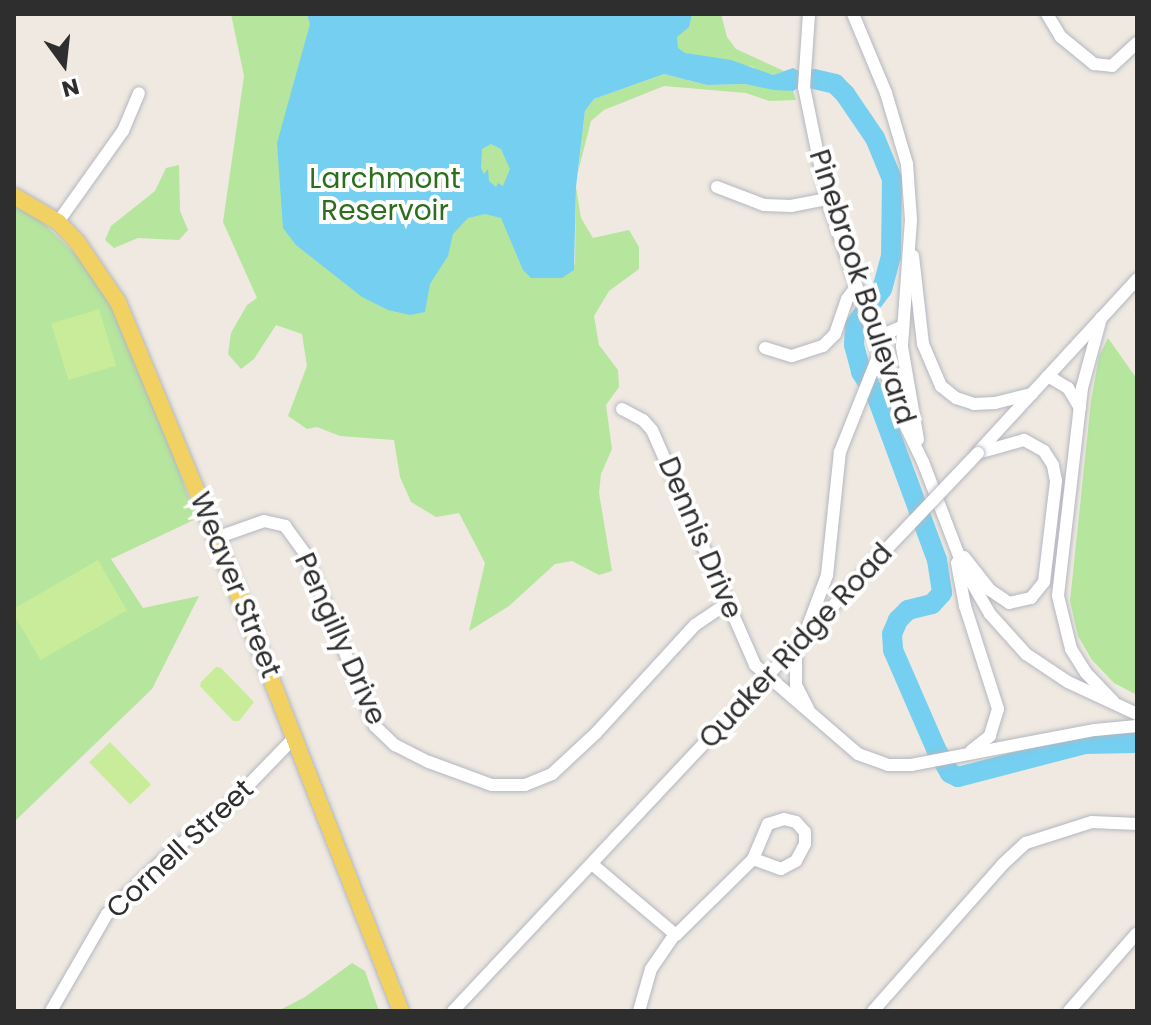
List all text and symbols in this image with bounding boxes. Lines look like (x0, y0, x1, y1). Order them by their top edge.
north arrow (24, 24, 104, 104)
text: N (58, 71, 82, 105)
street label: Pinebrook Boulevard (802, 145, 922, 429)
park label: Larchmont Reservoir (309, 162, 461, 228)
street label: Dennis Drive (651, 452, 749, 624)
street label: Weaver Street (183, 488, 287, 682)
street label: Quaker Ridge Road (692, 537, 900, 755)
street label: Pengilly Drive (287, 548, 393, 730)
street label: Cornell Street (100, 772, 260, 926)

